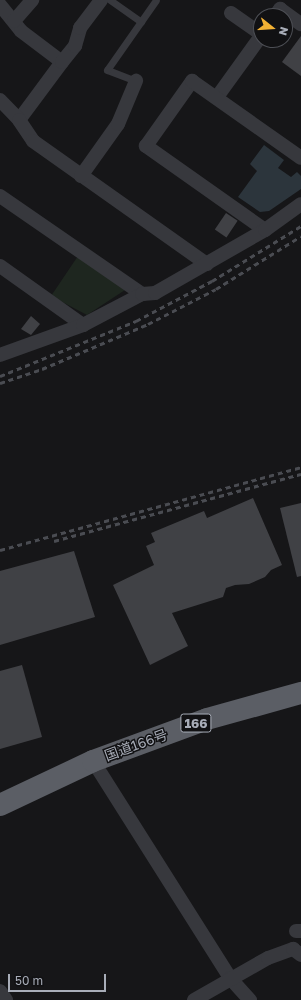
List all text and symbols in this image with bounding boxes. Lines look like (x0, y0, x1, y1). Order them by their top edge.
north arrow (253, 8, 293, 48)
text: N (277, 25, 291, 37)
road number: 166 (180, 712, 212, 734)
street label: 国道166号 (102, 726, 170, 764)
scale bar (10, 966, 108, 992)
text: 50 m (15, 973, 43, 988)

